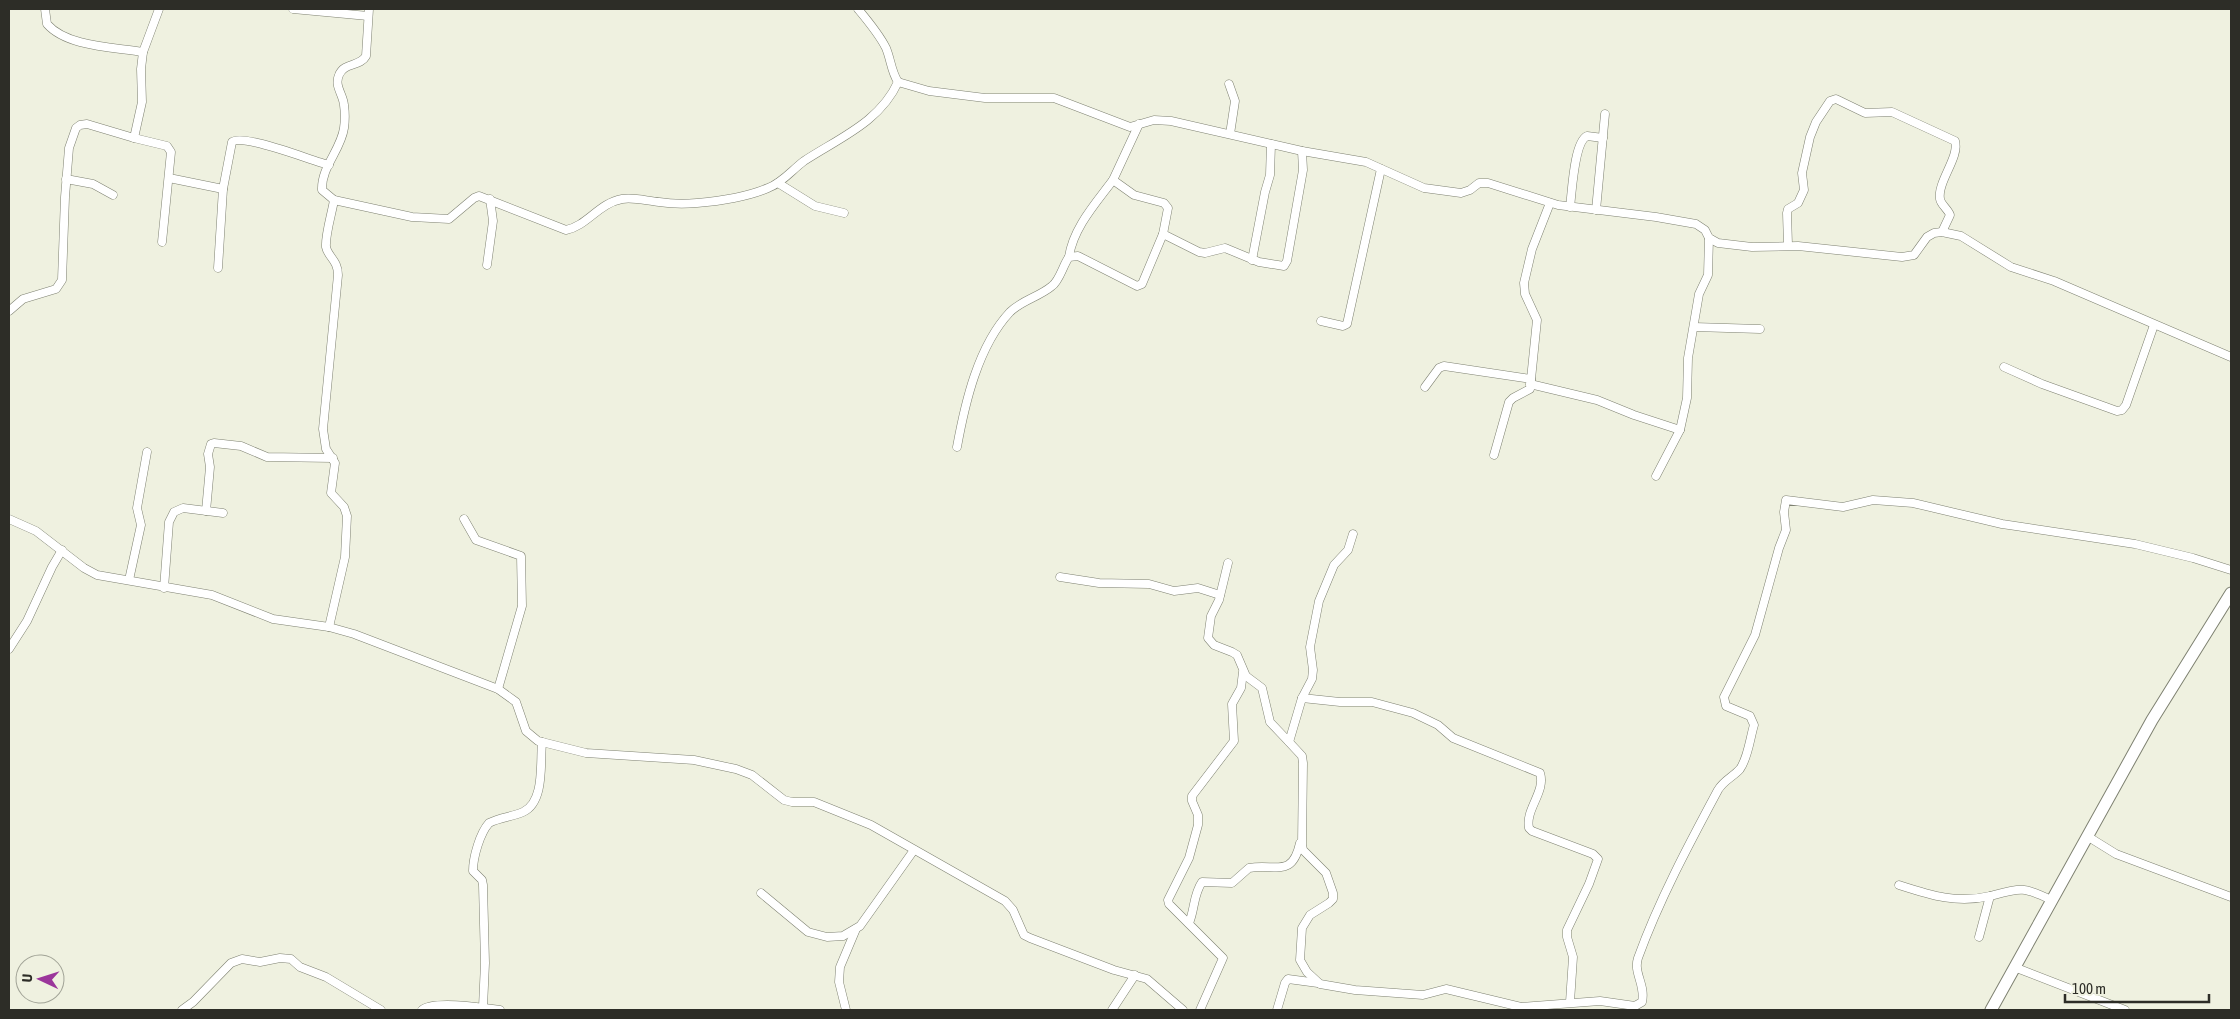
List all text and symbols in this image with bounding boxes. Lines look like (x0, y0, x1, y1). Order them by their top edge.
north arrow (15, 954, 65, 1004)
scale bar (2065, 972, 2209, 1004)
text: U (19, 973, 35, 983)
text: 100 m (2072, 980, 2106, 997)

